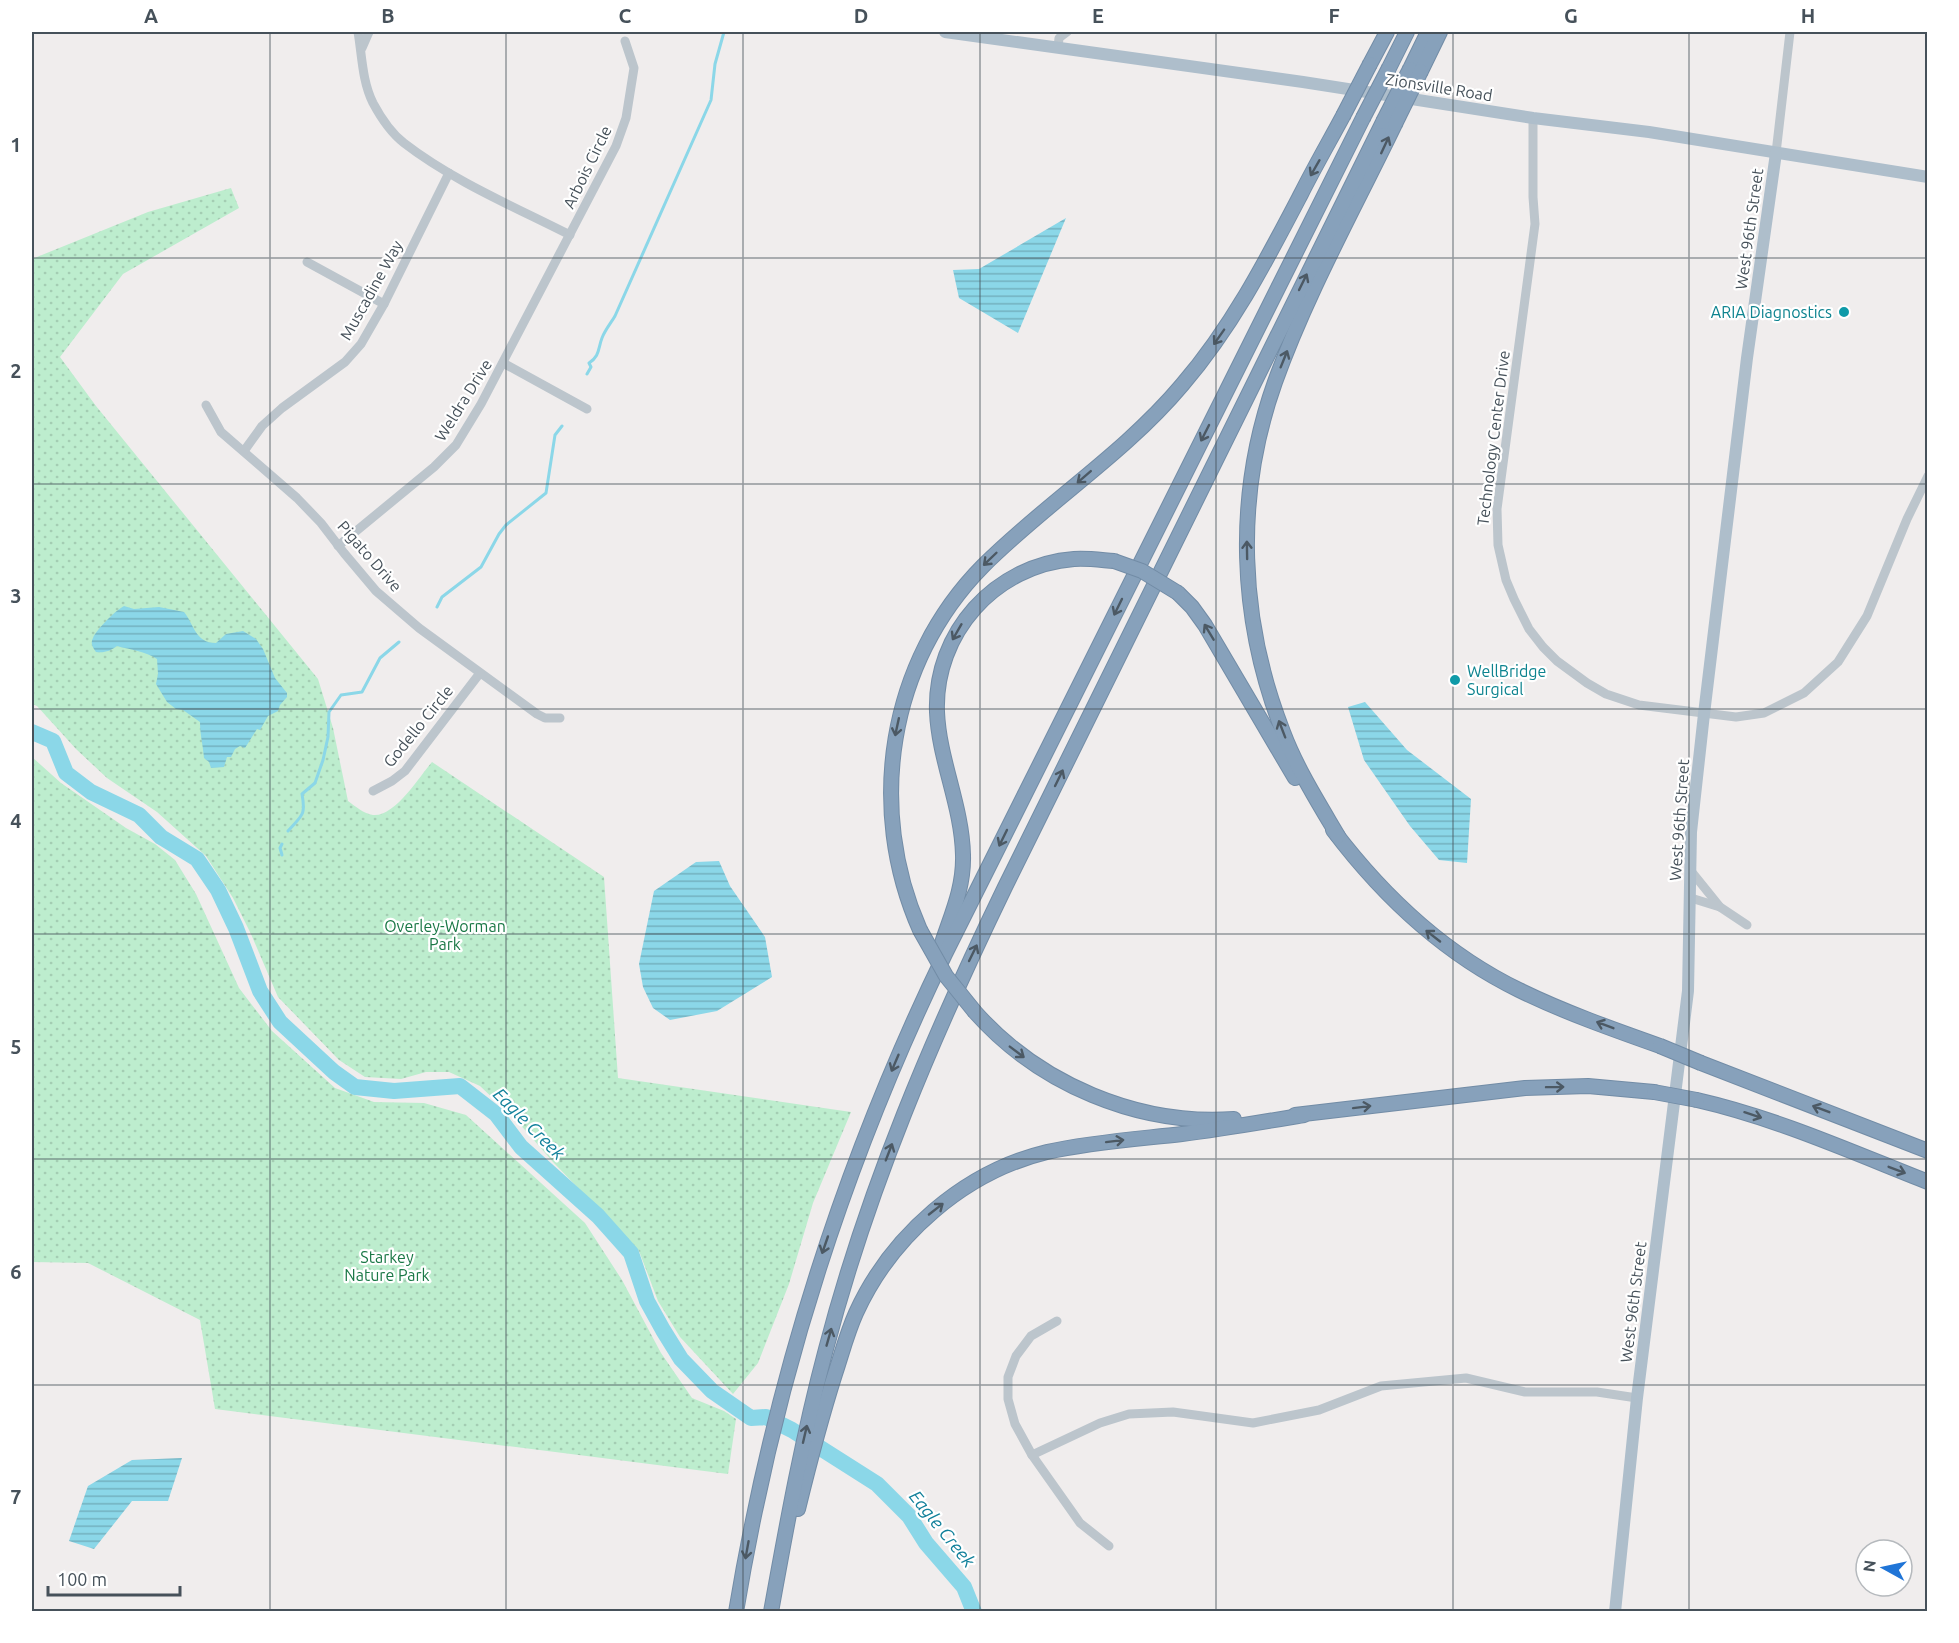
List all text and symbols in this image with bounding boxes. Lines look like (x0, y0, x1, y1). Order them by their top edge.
text: A (144, 4, 158, 27)
text: B (381, 4, 395, 27)
text: C (619, 4, 632, 27)
text: D (854, 4, 868, 27)
text: E (1092, 4, 1104, 27)
text: F (1328, 4, 1340, 27)
text: G (1564, 4, 1578, 27)
text: H (1801, 4, 1815, 27)
street label: Zionsville Road (1384, 70, 1494, 104)
street label: Arbois Circle (559, 123, 615, 211)
text: 1 (10, 133, 22, 156)
one-way arrow (1379, 137, 1391, 155)
one-way arrow (1309, 159, 1321, 176)
street label: West 96th Street (1732, 167, 1767, 291)
street label: Muscadine Way (336, 237, 406, 343)
one-way arrow (1297, 274, 1309, 291)
place label: ARIA Diagnostics (1711, 303, 1832, 321)
marker: ARIA Diagnostics (1837, 305, 1851, 319)
one-way arrow (1213, 329, 1225, 345)
street label: Technology Center Drive (1473, 349, 1513, 527)
one-way arrow (1279, 351, 1290, 369)
street label: Weldra Drive (431, 356, 495, 444)
text: 2 (10, 359, 22, 382)
one-way arrow (1199, 423, 1210, 441)
one-way arrow (1077, 470, 1092, 484)
street label: Pigato Drive (334, 517, 406, 595)
one-way arrow (1241, 540, 1252, 560)
one-way arrow (983, 552, 998, 566)
text: 3 (10, 584, 22, 607)
one-way arrow (1111, 598, 1123, 616)
one-way arrow (951, 623, 963, 640)
one-way arrow (1203, 624, 1215, 641)
place label: WellBridge Surgical (1467, 662, 1546, 698)
marker: WellBridge Surgical (1448, 673, 1462, 687)
street label: Godello Circle (380, 682, 456, 770)
one-way arrow (891, 717, 903, 736)
one-way arrow (1275, 720, 1286, 739)
street label: West 96th Street (1666, 758, 1692, 882)
one-way arrow (1054, 769, 1066, 787)
text: 4 (10, 809, 22, 832)
one-way arrow (996, 829, 1008, 847)
park label: Overley-Worman Park (384, 917, 506, 953)
one-way arrow (1425, 929, 1441, 942)
one-way arrow (968, 944, 980, 962)
one-way arrow (1596, 1019, 1615, 1030)
text: 5 (10, 1035, 22, 1058)
one-way arrow (1009, 1045, 1025, 1058)
one-way arrow (889, 1053, 900, 1072)
one-way arrow (1545, 1081, 1565, 1092)
water label: Eagle Creek (490, 1083, 570, 1164)
one-way arrow (1351, 1102, 1371, 1113)
one-way arrow (1813, 1103, 1831, 1114)
one-way arrow (1743, 1110, 1762, 1121)
one-way arrow (1105, 1136, 1125, 1147)
one-way arrow (884, 1143, 895, 1162)
one-way arrow (1887, 1165, 1905, 1176)
one-way arrow (928, 1203, 944, 1216)
one-way arrow (819, 1235, 830, 1254)
street label: West 96th Street (1617, 1240, 1649, 1364)
park label: Starkey Nature Park (344, 1248, 430, 1284)
text: 6 (10, 1260, 22, 1283)
one-way arrow (824, 1328, 835, 1347)
one-way arrow (799, 1425, 811, 1444)
text: 7 (10, 1485, 22, 1508)
water label: Eagle Creek (906, 1486, 980, 1571)
north arrow (1854, 1538, 1914, 1598)
one-way arrow (741, 1540, 752, 1560)
scale bar (48, 1559, 180, 1597)
text: N (1859, 1559, 1879, 1573)
text: 100 m (57, 1569, 107, 1589)

